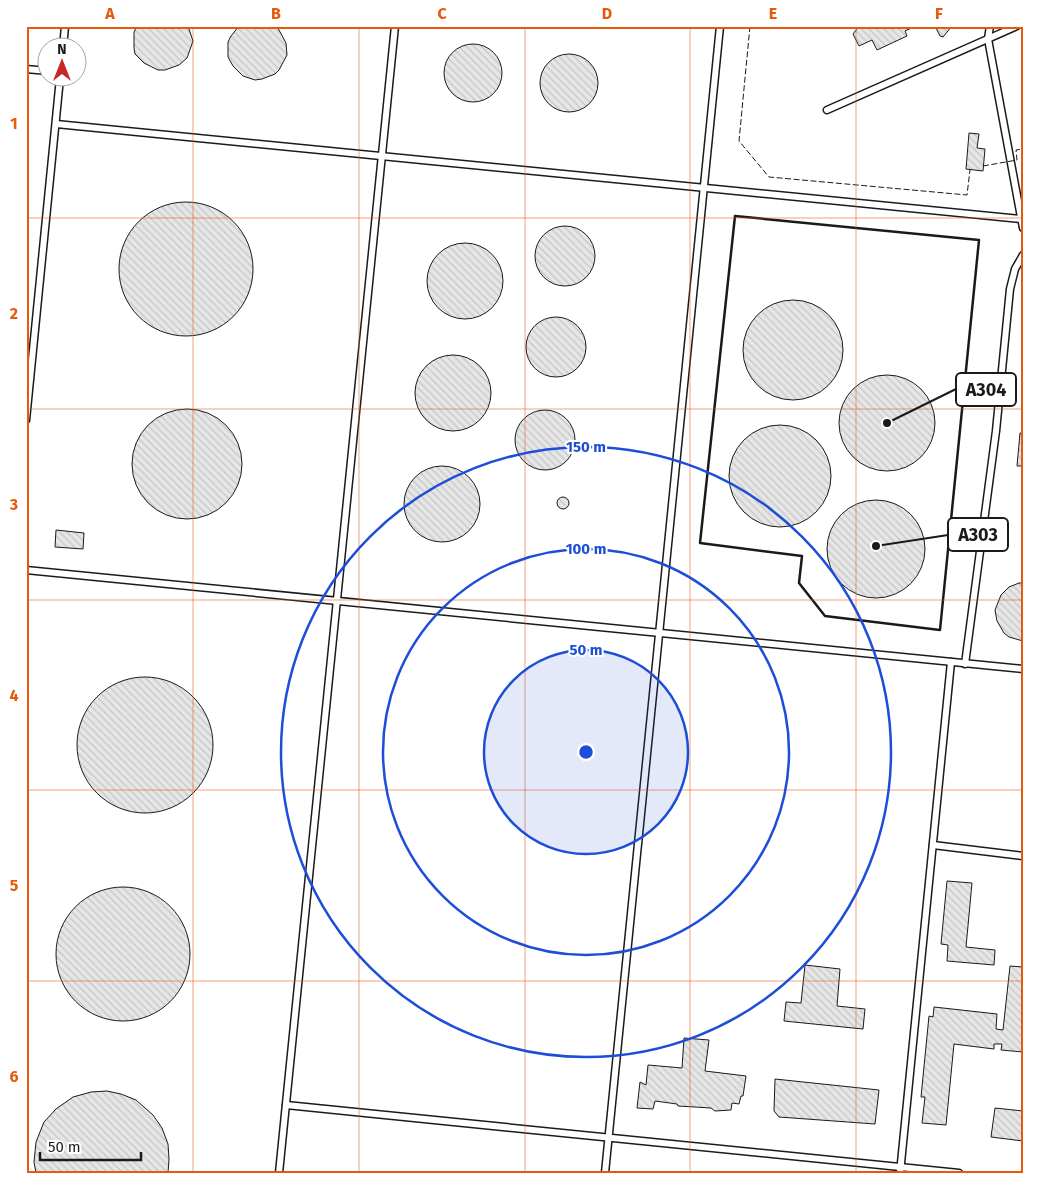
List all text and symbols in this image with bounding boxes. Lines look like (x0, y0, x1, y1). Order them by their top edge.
text: A (104, 4, 115, 23)
text: B (271, 4, 281, 23)
text: C (437, 4, 447, 23)
text: D (602, 4, 612, 23)
text: E (769, 4, 777, 23)
text: F (935, 4, 943, 23)
north arrow (38, 38, 88, 88)
text: N (57, 41, 67, 58)
text: 1 (10, 114, 18, 133)
text: 2 (10, 304, 18, 323)
callout: A304 (956, 373, 1016, 406)
text: A304 (965, 379, 1006, 401)
text: 150 m (566, 438, 606, 456)
text: 3 (9, 495, 18, 514)
callout: A303 (948, 518, 1008, 551)
text: A303 (957, 524, 998, 546)
text: 100 m (566, 540, 606, 558)
text: 50 m (569, 641, 603, 659)
text: 4 (9, 686, 19, 705)
centre of rings (577, 743, 595, 761)
text: 5 (10, 876, 19, 895)
text: 6 (9, 1067, 19, 1086)
scale bar (40, 1129, 141, 1161)
text: 50 m (48, 1138, 81, 1156)

